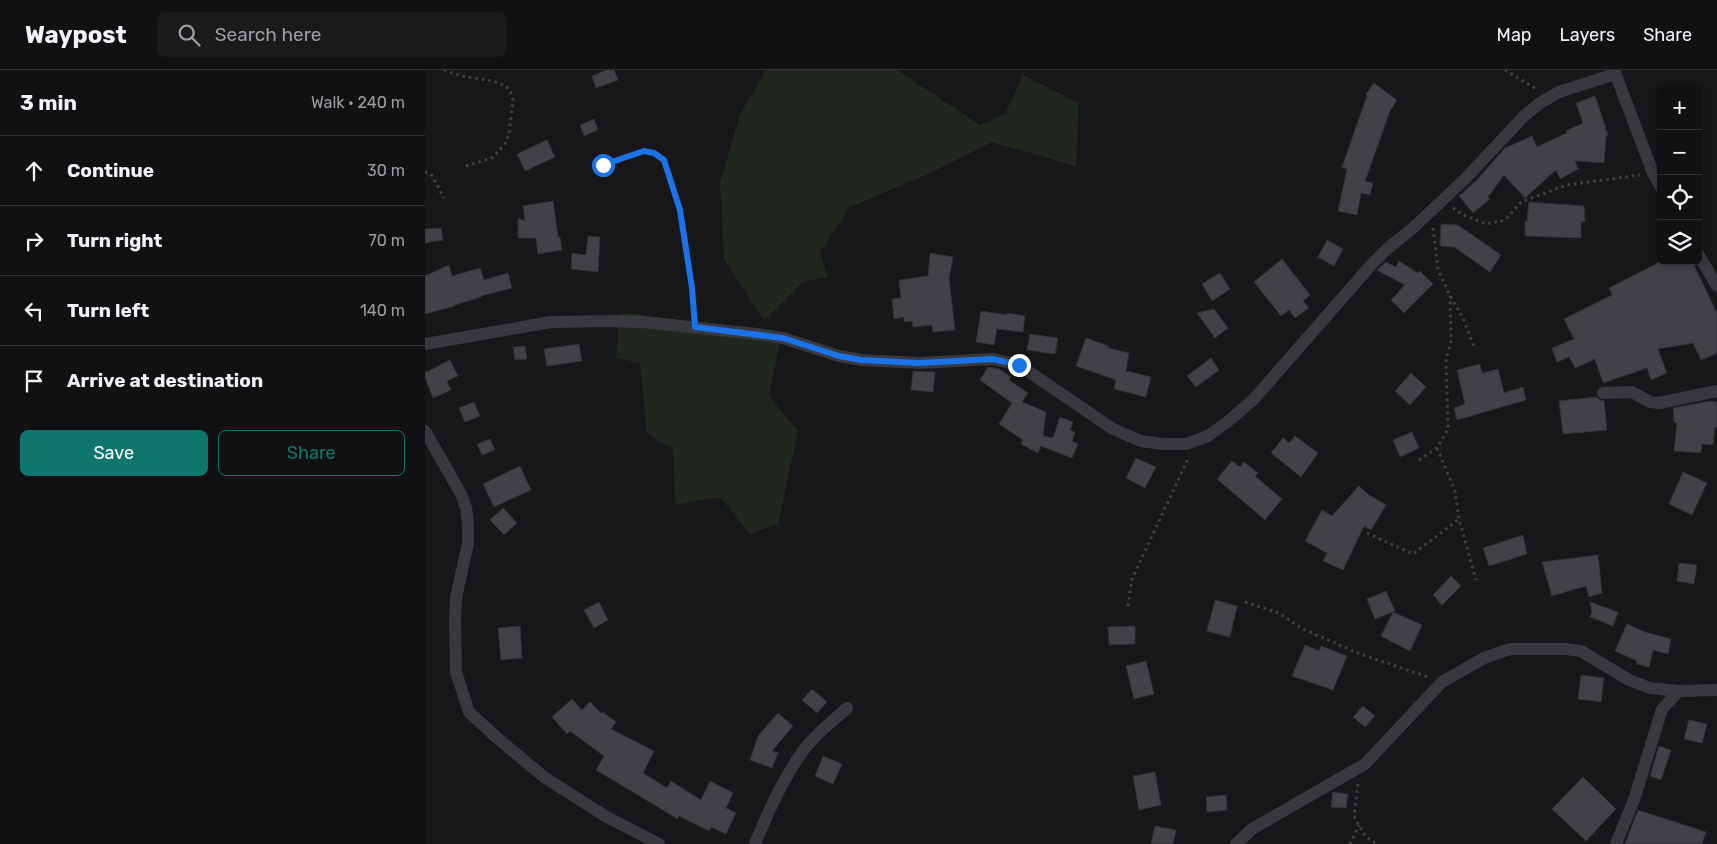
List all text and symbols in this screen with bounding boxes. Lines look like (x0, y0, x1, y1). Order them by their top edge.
search box (157, 12, 507, 57)
text: Waypost (25, 21, 127, 49)
icon: search (175, 21, 203, 49)
text: Search here (215, 23, 321, 46)
text: Map (1497, 24, 1532, 46)
text: Layers (1560, 24, 1615, 46)
text: Share (1643, 24, 1692, 46)
map controls (1657, 85, 1702, 265)
button: + (1657, 85, 1702, 130)
text: 3 min (20, 90, 77, 115)
text: Walk · 240 m (311, 93, 405, 112)
button: − (1657, 130, 1702, 175)
route start (592, 154, 615, 177)
icon: ahead (20, 157, 48, 185)
text: Continue (67, 159, 154, 182)
text: 30 m (367, 161, 405, 180)
button: locate (1657, 175, 1702, 220)
button: layers (1657, 220, 1702, 265)
icon: right (20, 227, 48, 255)
text: Turn right (67, 229, 162, 252)
text: 70 m (368, 231, 405, 250)
icon: left (20, 297, 48, 325)
text: Turn left (67, 299, 149, 322)
text: 140 m (360, 301, 405, 320)
route end (1008, 354, 1031, 377)
icon: arrive (20, 367, 48, 395)
text: Arrive at destination (67, 369, 263, 392)
button: Save (20, 430, 208, 476)
button: Share (218, 430, 405, 476)

